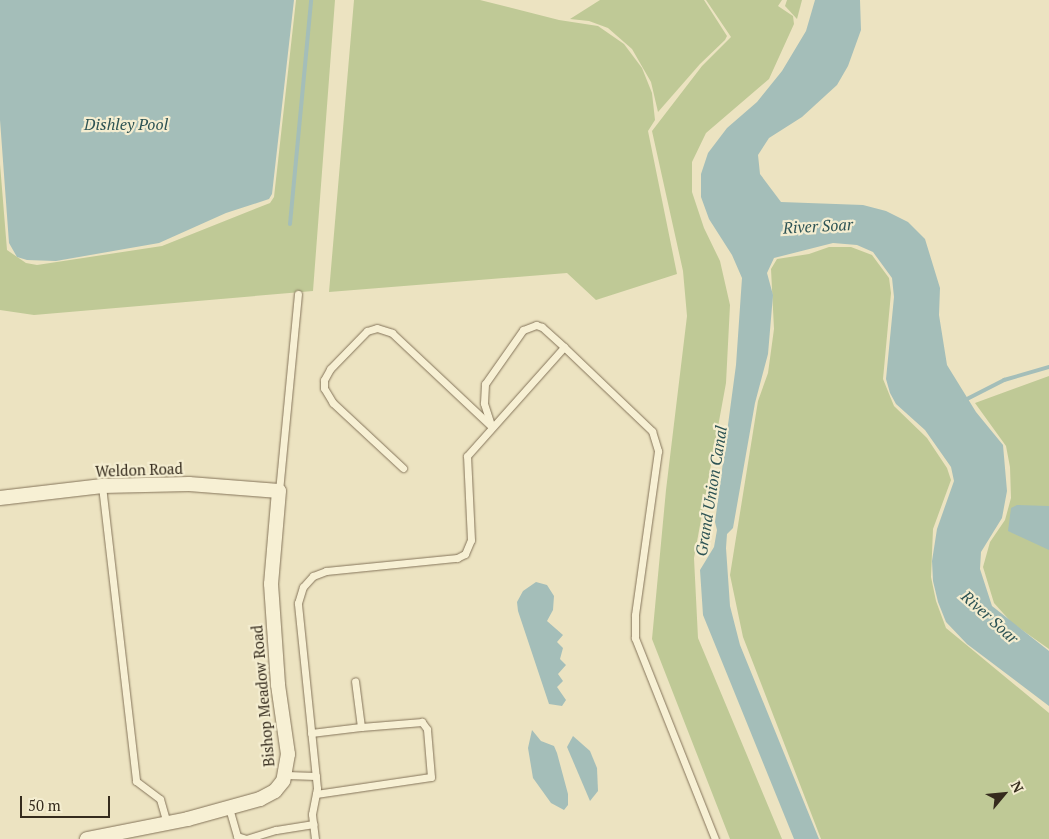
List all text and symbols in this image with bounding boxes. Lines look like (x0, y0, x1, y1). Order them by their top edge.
water label: Dishley Pool (84, 114, 168, 134)
water label: River Soar (783, 215, 853, 237)
water label: Grand Union Canal (691, 424, 731, 558)
street label: Weldon Road (95, 459, 183, 481)
water label: River Soar (958, 586, 1022, 648)
street label: Bishop Meadow Road (248, 624, 278, 768)
north arrow (979, 769, 1029, 819)
text: N (1007, 778, 1029, 796)
scale bar (22, 786, 112, 818)
text: 50 m (28, 795, 61, 815)

